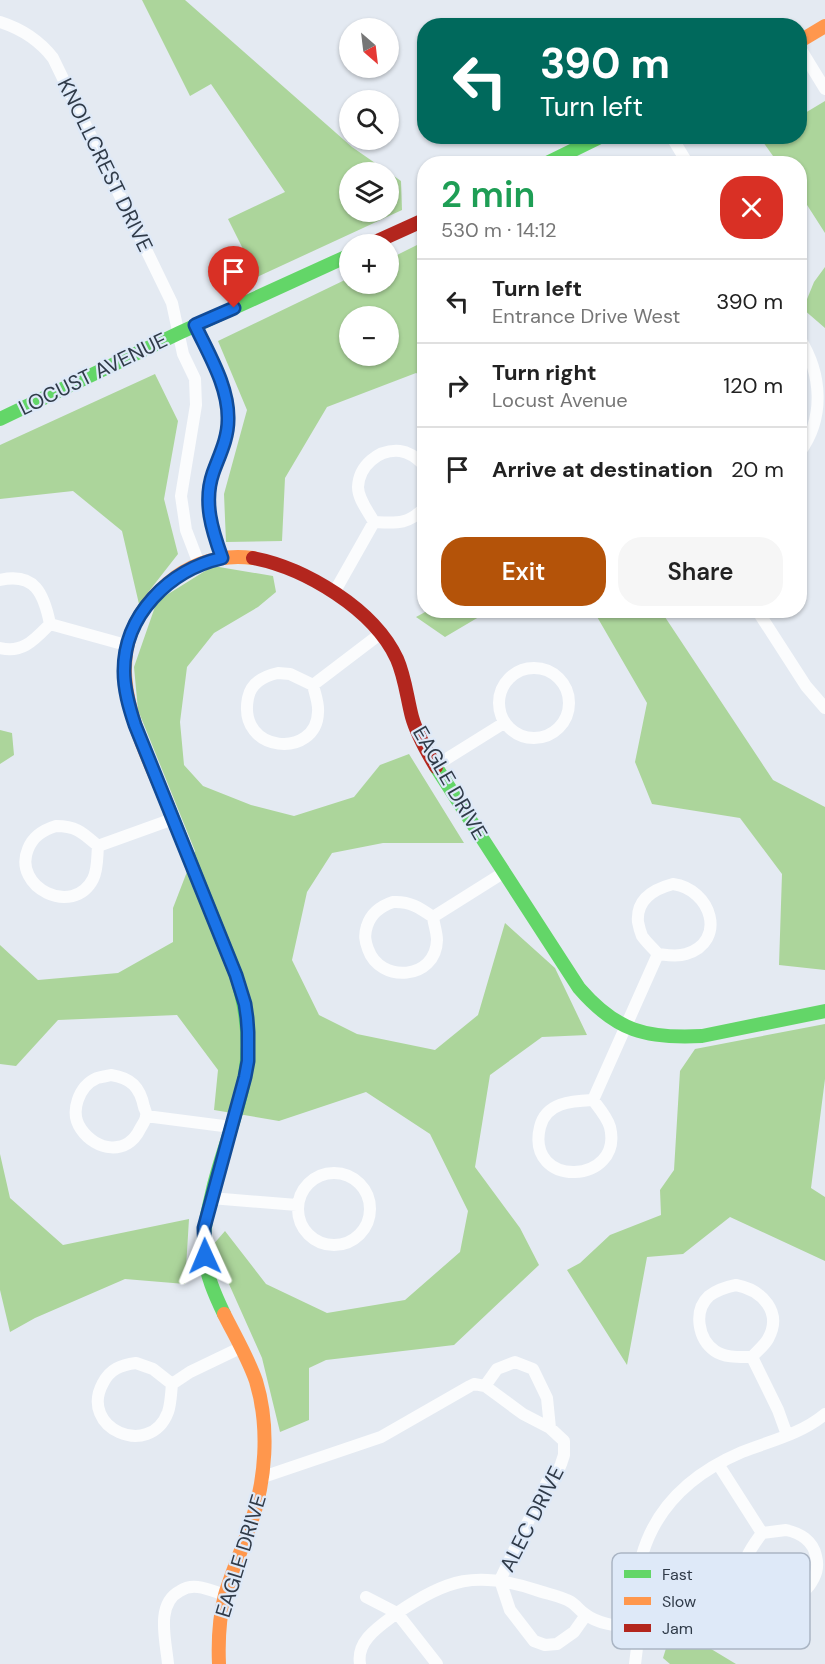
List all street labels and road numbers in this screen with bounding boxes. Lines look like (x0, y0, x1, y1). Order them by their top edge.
street label: KNOLLCREST DRIVE (51, 73, 159, 257)
street label: LOCUST AVENUE (14, 326, 172, 422)
street label: EAGLE DRIVE (406, 721, 494, 845)
street label: ALEC DRIVE (493, 1461, 571, 1577)
street label: EAGLE DRIVE (209, 1491, 273, 1621)

